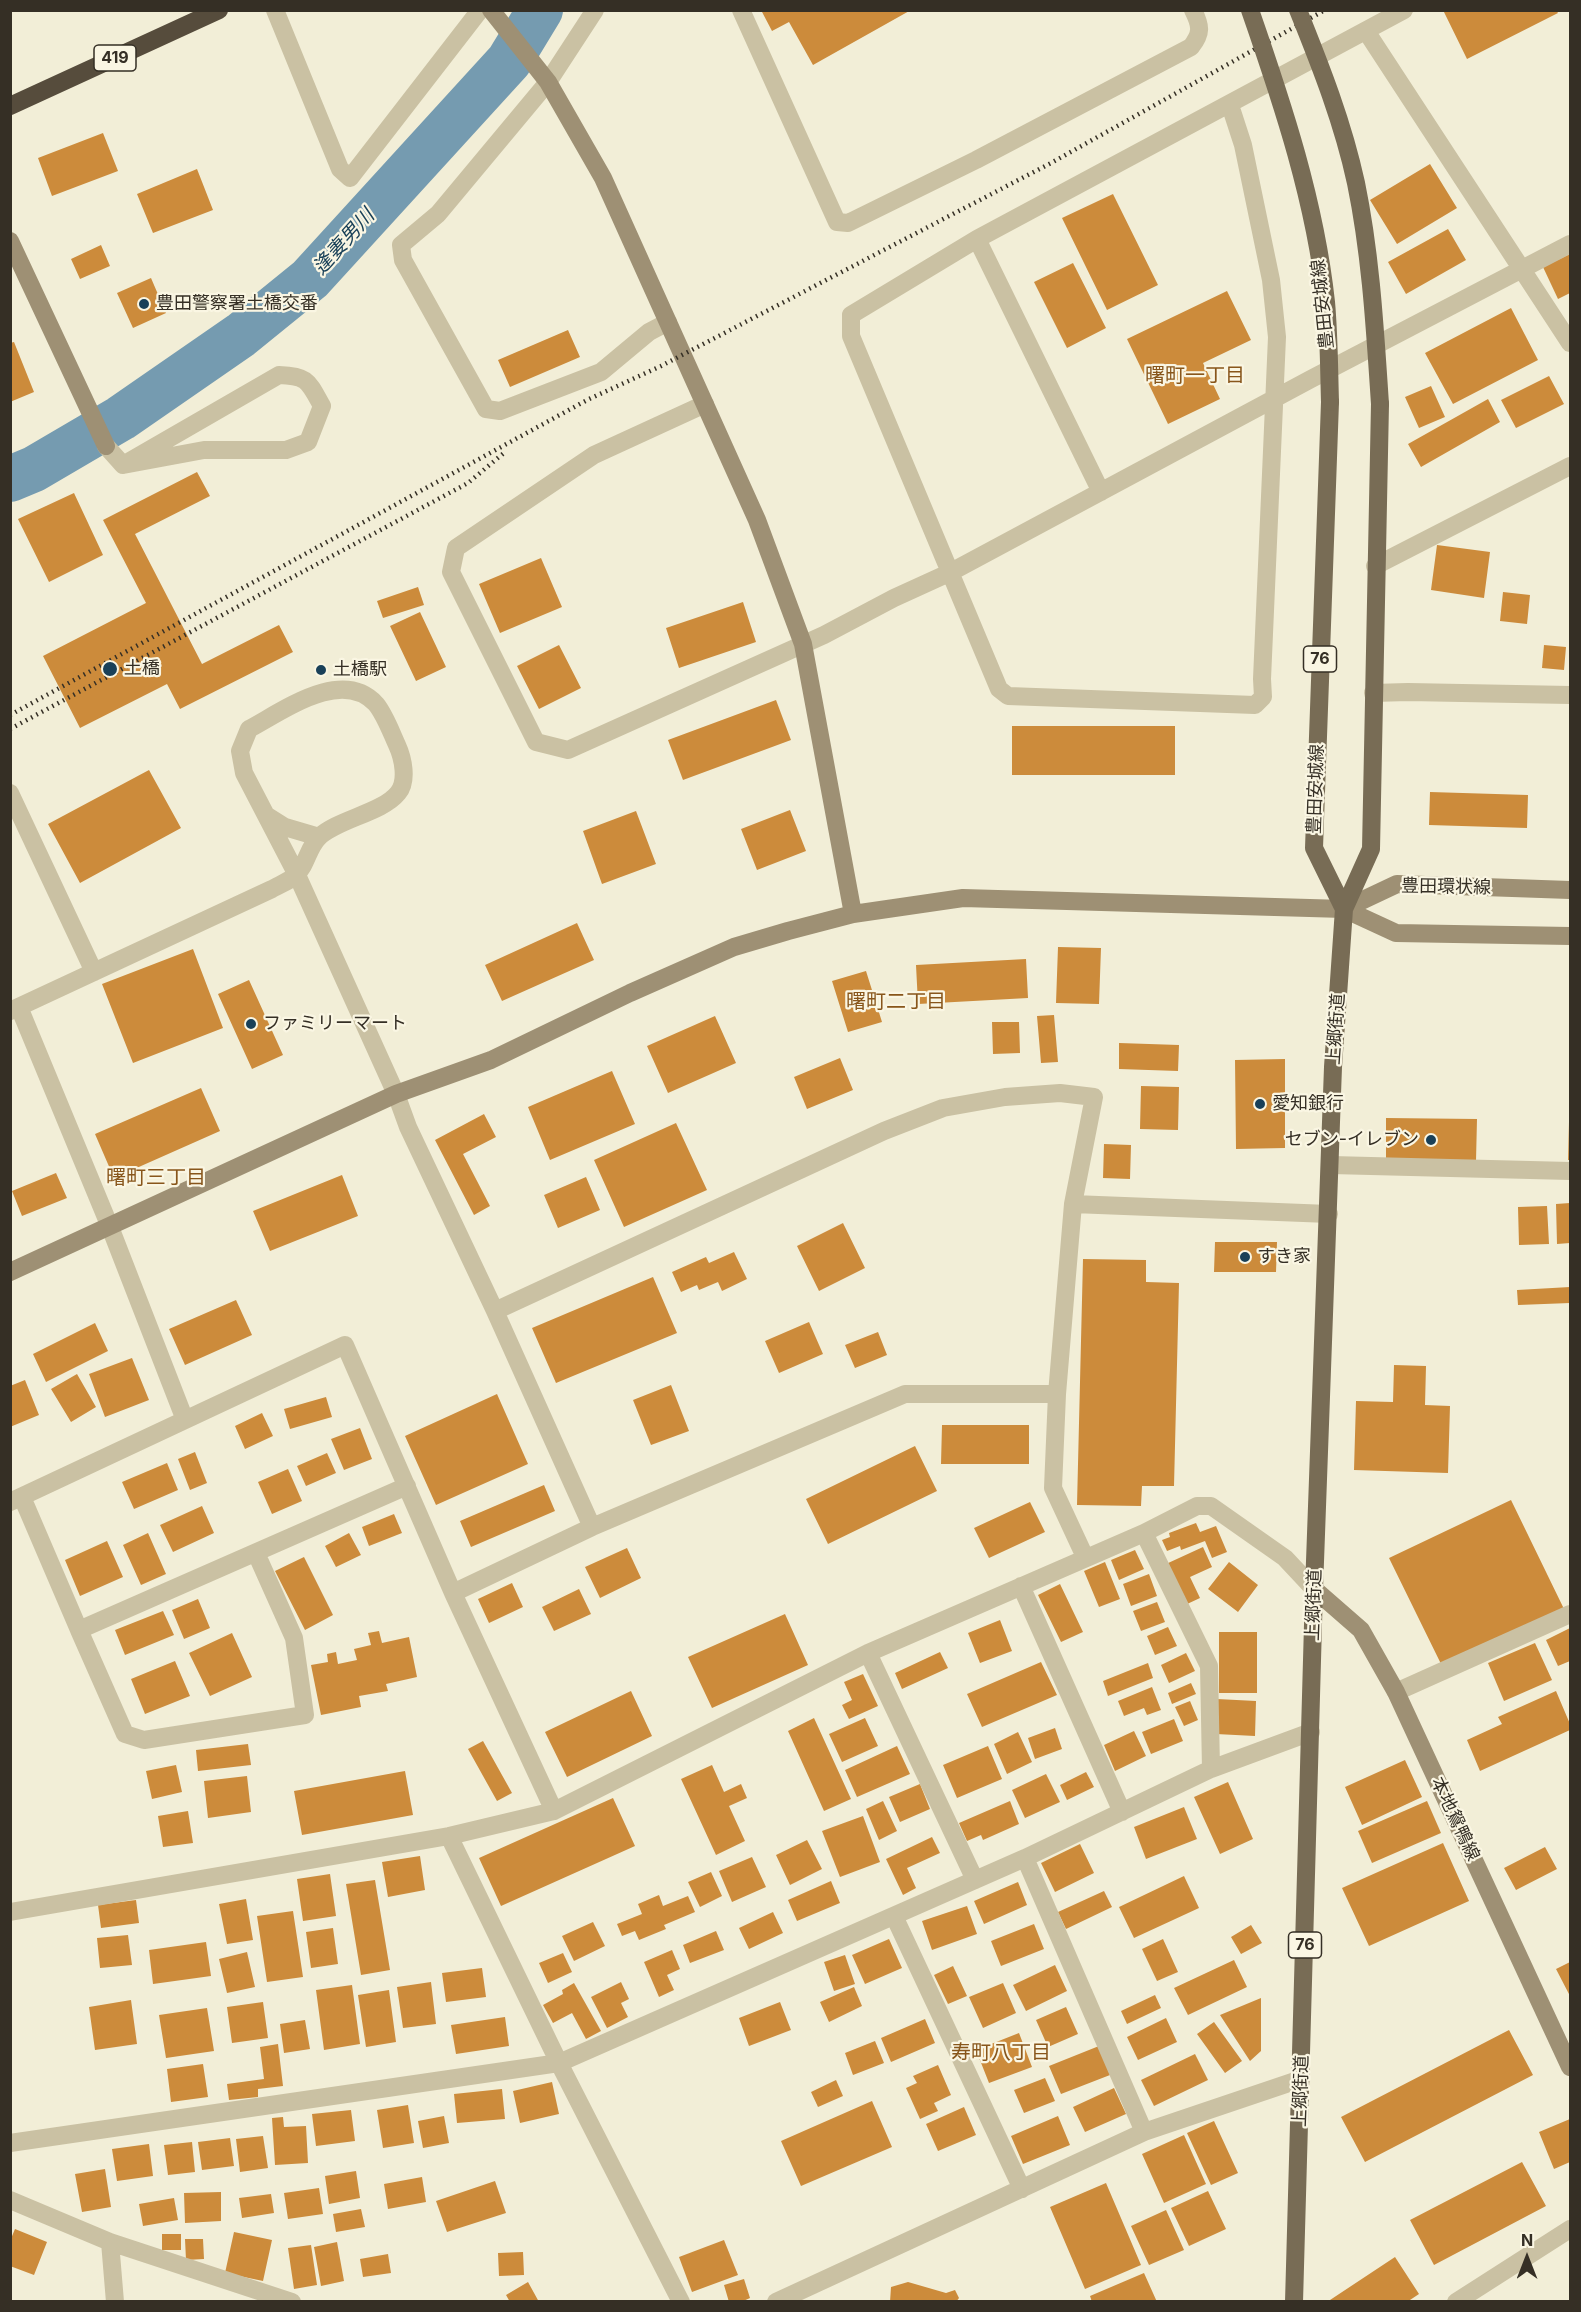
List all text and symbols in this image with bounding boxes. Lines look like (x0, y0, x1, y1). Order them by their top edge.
road number: 419 (94, 45, 136, 71)
water label: 逢妻男川 (308, 204, 380, 280)
street label: 豊田安城線 (1308, 258, 1338, 350)
place label: 豊田警察署土橋交番 (156, 293, 318, 315)
marker: 豊田警察署土橋交番 (137, 297, 151, 311)
district label: 曙町一丁目 (1145, 364, 1245, 388)
road number: 76 (1304, 646, 1336, 672)
place label: 土橋 (124, 658, 160, 680)
place label: 土橋駅 (333, 659, 387, 681)
marker: 土橋 (101, 660, 119, 678)
marker: 土橋駅 (314, 663, 328, 677)
street label: 豊田安城線 (1304, 744, 1328, 834)
street label: 豊田環状線 (1401, 875, 1491, 899)
district label: 曙町二丁目 (846, 990, 946, 1014)
street label: 上郷街道 (1323, 992, 1349, 1066)
place label: ファミリーマート (263, 1013, 407, 1035)
marker: ファミリーマート (244, 1017, 258, 1031)
place label: 愛知銀行 (1272, 1093, 1344, 1115)
marker: 愛知銀行 (1253, 1097, 1267, 1111)
place label: セブン-イレブン (1285, 1129, 1419, 1151)
marker: セブン-イレブン (1424, 1133, 1438, 1147)
district label: 曙町三丁目 (106, 1166, 206, 1190)
place label: すき家 (1257, 1246, 1311, 1268)
marker: すき家 (1238, 1250, 1252, 1264)
street label: 上郷街道 (1302, 1569, 1326, 1641)
street label: 本地鴛鴨線 (1426, 1774, 1484, 1864)
road number: 76 (1288, 1932, 1322, 1958)
district label: 寿町八丁目 (951, 2041, 1051, 2065)
street label: 上郷街道 (1289, 2055, 1313, 2127)
north arrow (1497, 2228, 1557, 2288)
text: N (1521, 2230, 1533, 2250)

